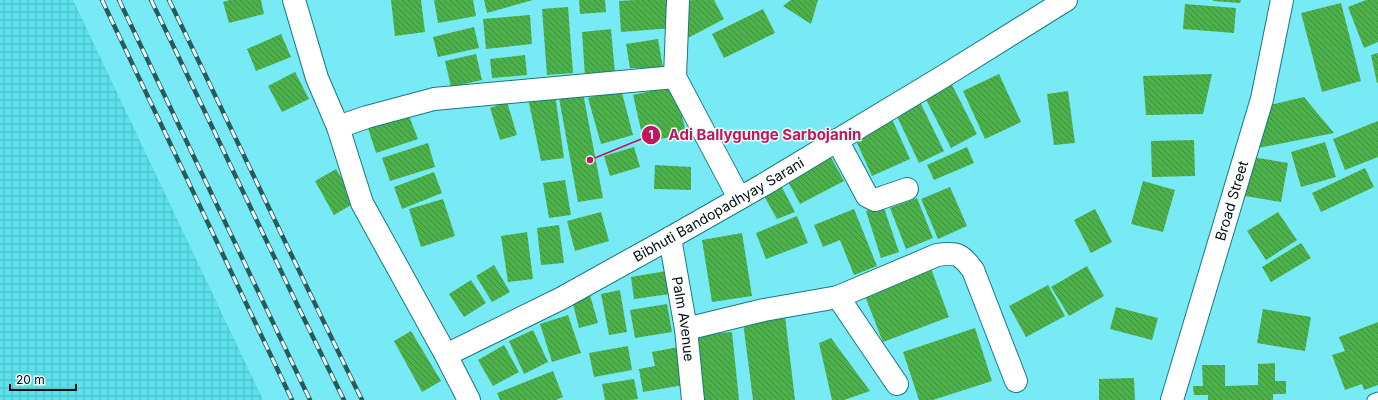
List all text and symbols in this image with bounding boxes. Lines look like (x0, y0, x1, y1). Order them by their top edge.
callout: Adi Ballygunge Sarbojanin (641, 122, 869, 149)
text: Adi Ballygunge Sarbojanin (669, 125, 861, 144)
text: 1 (648, 127, 654, 142)
street label: Bibhuti Bandopadhyay Sarani (630, 153, 807, 265)
street label: Broad Street (1211, 158, 1251, 243)
street label: Palm Avenue (669, 275, 698, 362)
scale bar (10, 366, 76, 392)
text: 20 m (16, 372, 45, 387)

